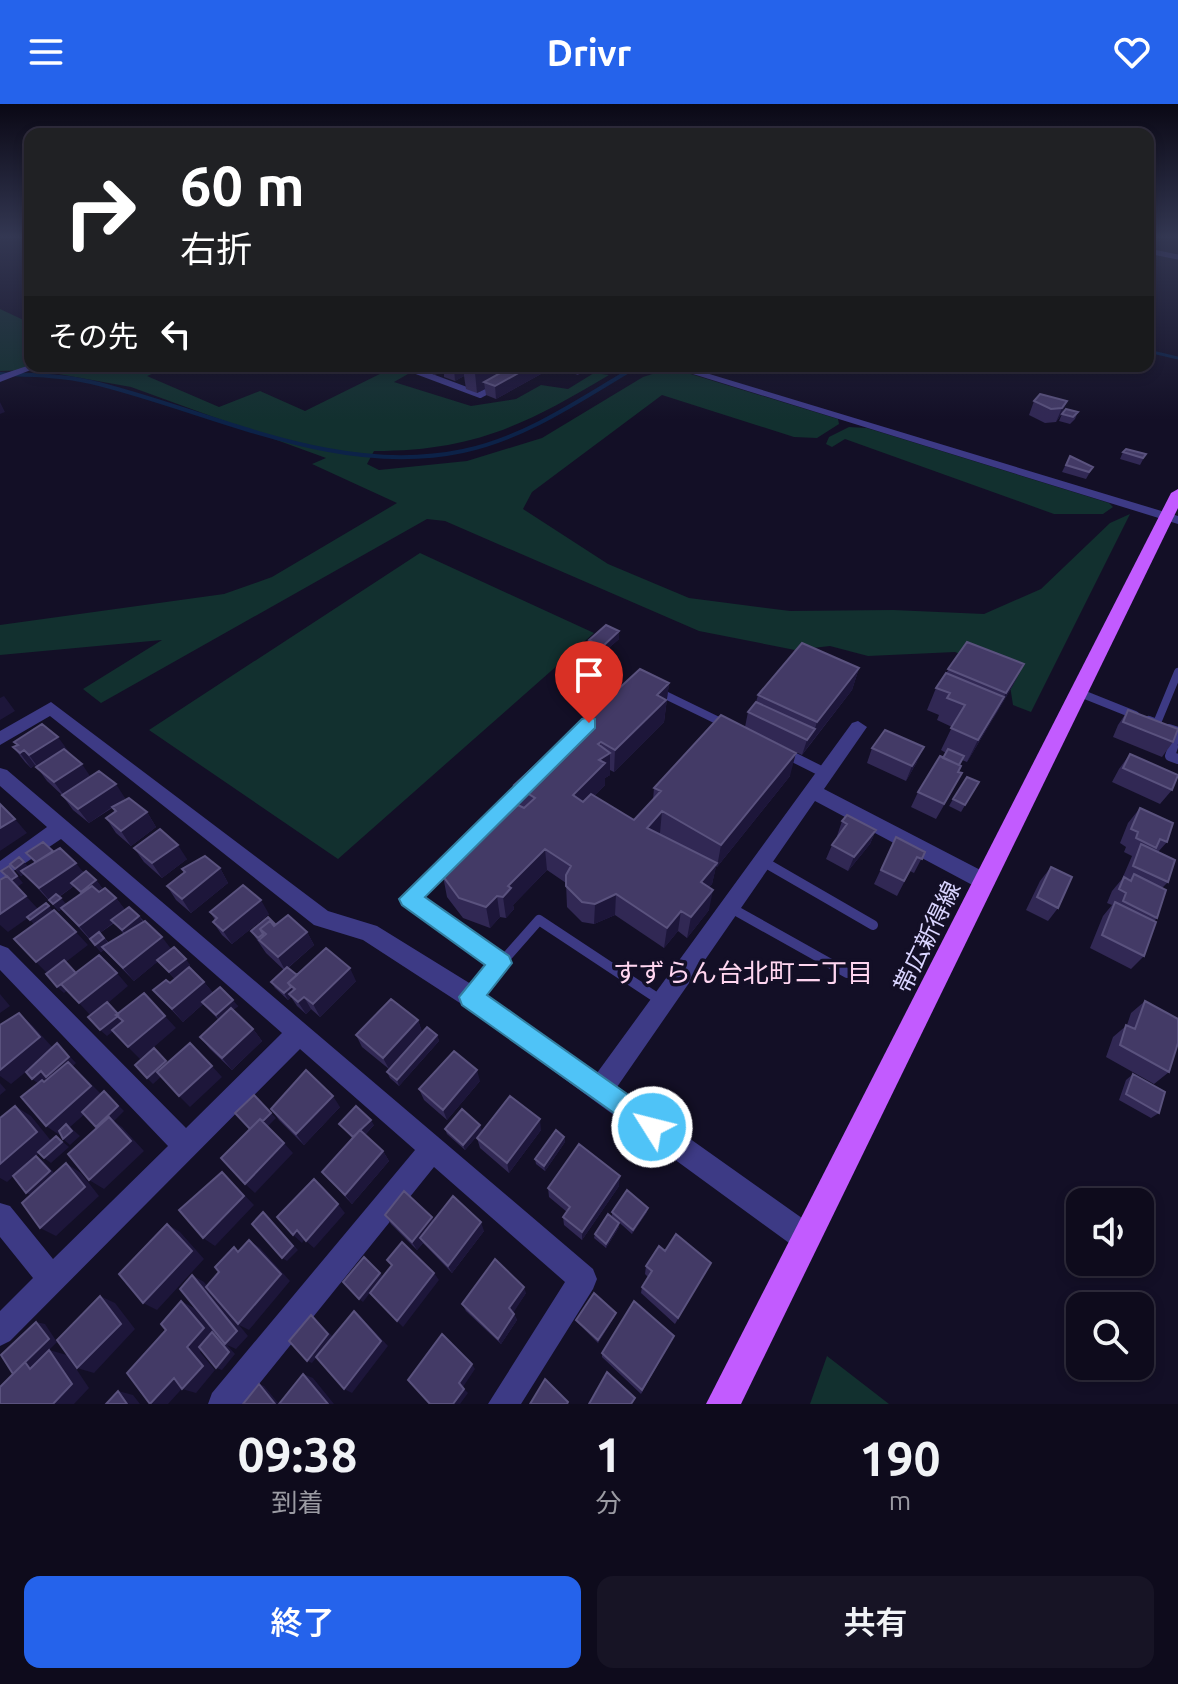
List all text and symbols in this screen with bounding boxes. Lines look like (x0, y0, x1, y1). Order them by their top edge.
icon: menu (24, 30, 68, 74)
icon: heart (1110, 30, 1154, 74)
text: Drivr (547, 32, 631, 73)
text: 60 m (180, 154, 305, 217)
icon: right (48, 160, 152, 264)
text: 右折 (180, 228, 252, 269)
icon: left (154, 312, 198, 356)
text: その先 (48, 319, 138, 353)
pin (555, 641, 623, 723)
icon: arrive (567, 653, 611, 697)
street label: 帯広新得線 (889, 877, 965, 997)
district label: すずらん台北町二丁目 (613, 958, 873, 987)
position arrow (610, 1085, 694, 1169)
map controls (1066, 1188, 1154, 1380)
button: sound (1066, 1188, 1154, 1276)
button: search (1066, 1292, 1154, 1380)
text: 09:38 (237, 1427, 358, 1481)
text: 1 (595, 1427, 622, 1481)
text: 190 (859, 1431, 941, 1485)
text: m (889, 1486, 911, 1515)
text: 到着 (271, 1488, 323, 1517)
text: 分 (595, 1488, 621, 1517)
button: 終了 (24, 1576, 581, 1668)
button: 共有 (597, 1576, 1154, 1668)

